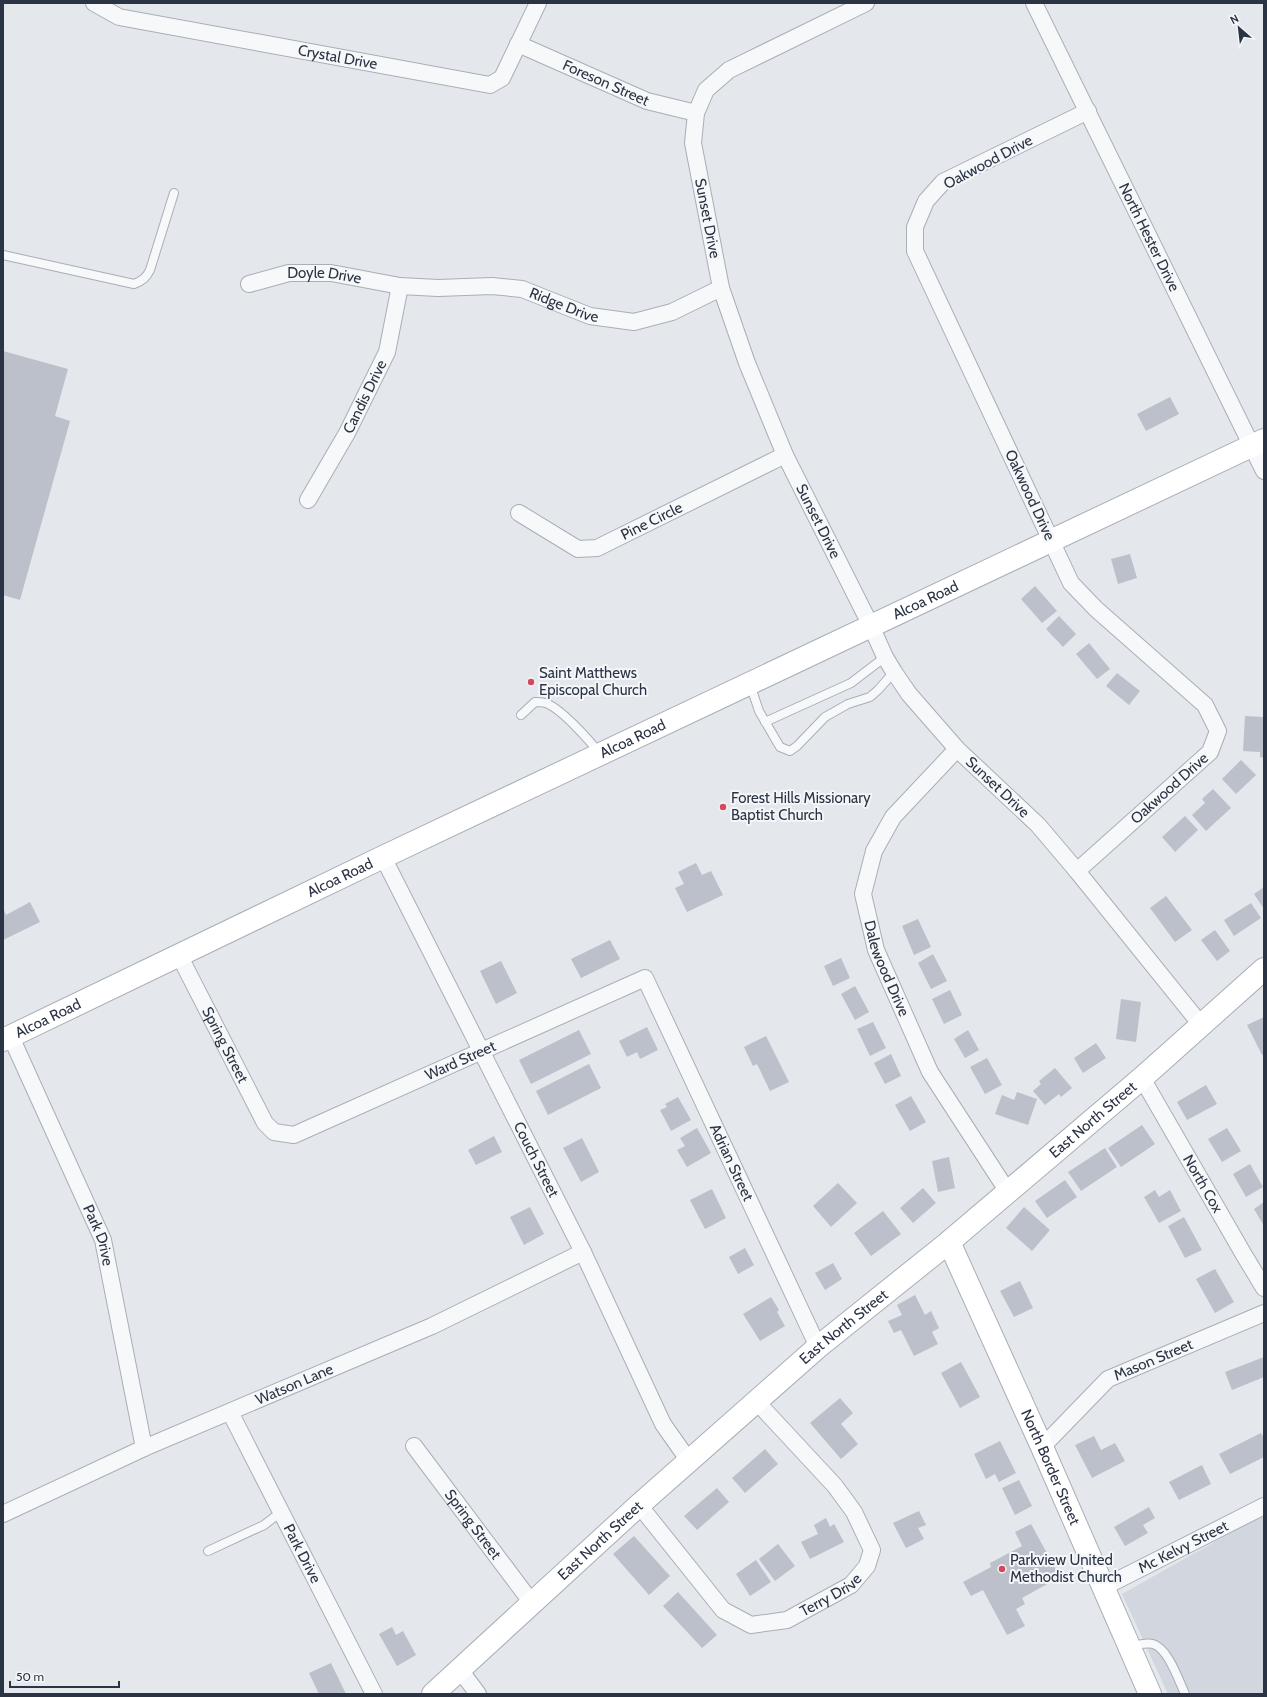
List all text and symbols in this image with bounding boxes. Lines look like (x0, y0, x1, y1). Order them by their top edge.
north arrow (1219, 8, 1259, 48)
text: N (1228, 11, 1241, 27)
street label: Crystal Drive (296, 41, 379, 73)
street label: Foreson Street (560, 56, 652, 110)
street label: Oakwood Drive (941, 131, 1036, 193)
street label: Sunset Drive (691, 177, 724, 260)
street label: North Hester Drive (1115, 180, 1184, 295)
street label: Doyle Drive (287, 264, 363, 288)
street label: Ridge Drive (527, 284, 600, 326)
street label: Candis Drive (339, 357, 391, 436)
street label: Oakwood Drive (1001, 447, 1059, 543)
street label: Sunset Drive (792, 481, 845, 562)
street label: Pine Circle (618, 498, 686, 544)
street label: Alcoa Road (890, 577, 961, 623)
place label: Saint Matthews Episcopal Church (539, 664, 647, 699)
marker: Saint Matthews Episcopal Church (526, 677, 536, 687)
street label: Alcoa Road (597, 716, 668, 762)
street label: Oakwood Drive (1127, 749, 1212, 828)
street label: Sunset Drive (962, 753, 1033, 822)
place label: Forest Hills Missionary Baptist Church (731, 789, 871, 824)
marker: Forest Hills Missionary Baptist Church (718, 802, 728, 812)
street label: Alcoa Road (304, 854, 376, 901)
street label: Dalewood Drive (860, 919, 913, 1020)
street label: Alcoa Road (12, 995, 84, 1042)
street label: Spring Street (198, 1004, 252, 1086)
street label: Ward Street (422, 1037, 499, 1084)
street label: East North Street (1046, 1078, 1140, 1162)
street label: Couch Street (510, 1119, 563, 1200)
street label: Adrian Street (706, 1121, 757, 1204)
street label: North Cox (1179, 1151, 1227, 1216)
street label: Park Drive (79, 1202, 117, 1268)
street label: East North Street (796, 1286, 892, 1368)
street label: Mason Street (1111, 1335, 1196, 1384)
street label: Watson Lane (253, 1360, 336, 1409)
street label: North Border Street (1017, 1407, 1084, 1528)
street label: Spring Street (441, 1486, 505, 1563)
street label: East North Street (554, 1497, 646, 1584)
street label: Mc Kelvy Street (1135, 1517, 1231, 1577)
street label: Park Drive (280, 1521, 325, 1587)
place label: Parkview United Methodist Church (1010, 1551, 1122, 1586)
marker: Parkview United Methodist Church (997, 1564, 1007, 1574)
street label: Terry Drive (797, 1570, 866, 1620)
scale bar (10, 1663, 119, 1689)
text: 50 m (16, 1669, 44, 1684)

